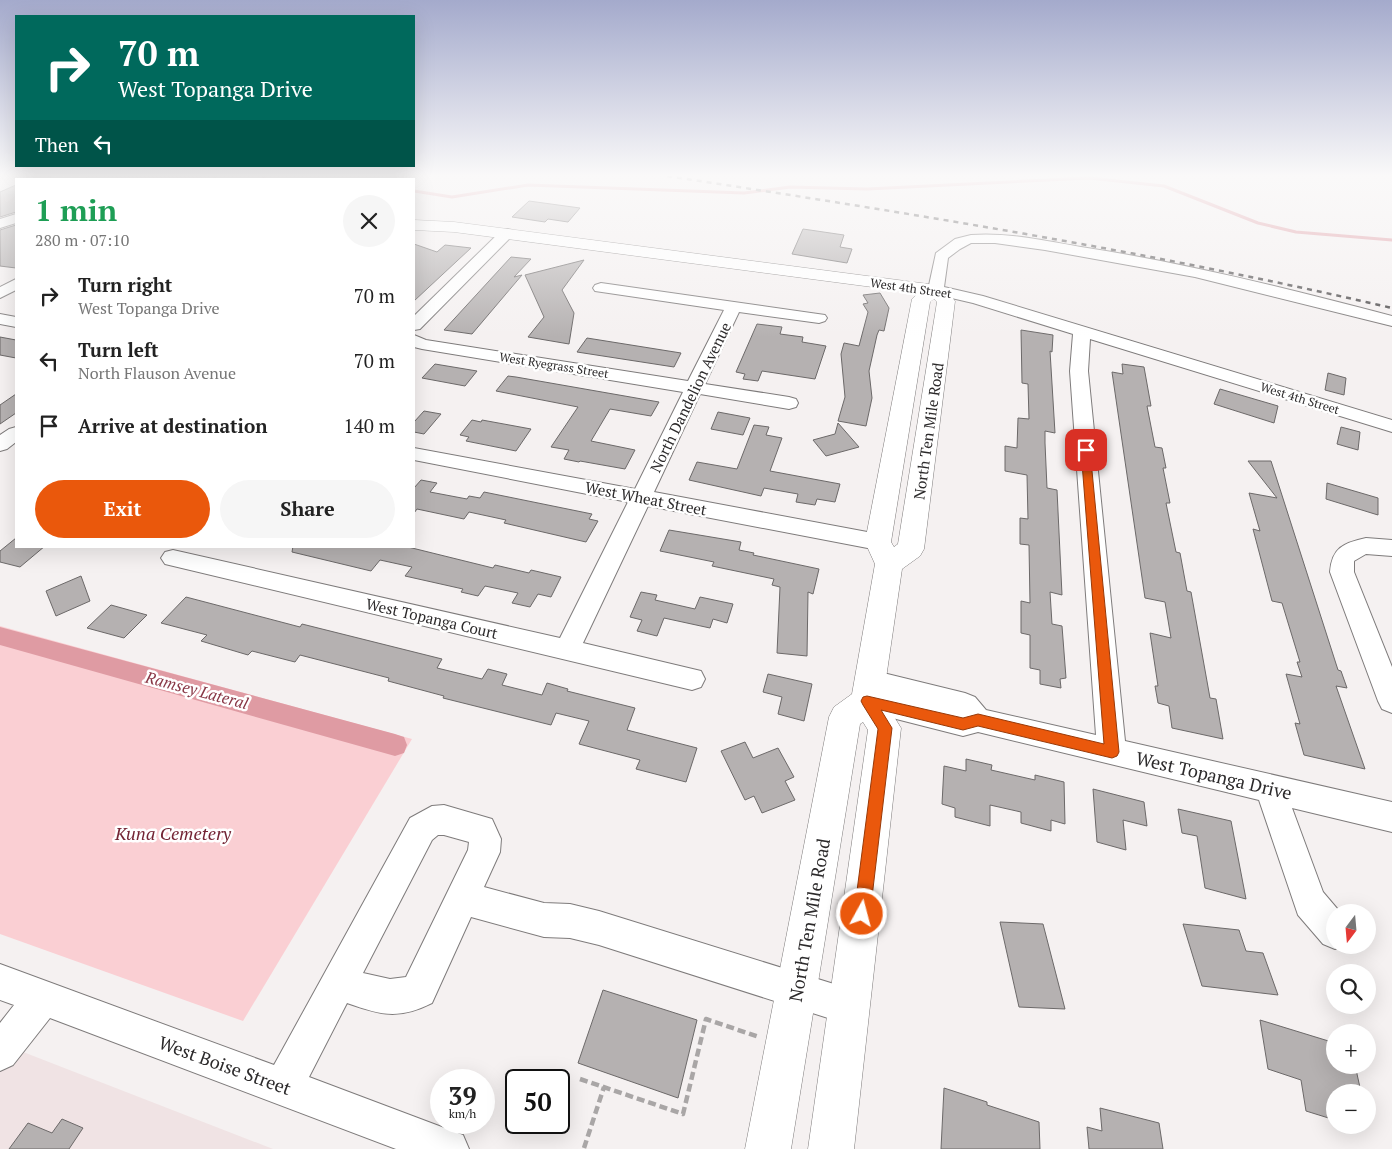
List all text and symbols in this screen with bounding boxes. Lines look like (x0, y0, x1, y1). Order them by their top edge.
text: 70 m (118, 30, 199, 76)
icon: right (35, 35, 100, 100)
text: West Topanga Drive (118, 74, 313, 103)
icon: left (89, 130, 117, 158)
text: Then (35, 132, 79, 157)
text: 1 min (35, 190, 117, 230)
button: close (343, 195, 395, 247)
text: 280 m · 07:10 (35, 229, 129, 251)
text: Turn right (78, 272, 172, 297)
street label: West 4th Street (869, 275, 953, 301)
icon: right (35, 282, 63, 310)
text: 70 m (354, 283, 395, 308)
text: West Topanga Drive (78, 297, 220, 319)
street label: North Dandelion Avenue (645, 319, 735, 475)
text: Turn left (78, 337, 159, 362)
icon: left (35, 347, 63, 375)
text: 70 m (354, 348, 395, 373)
street label: West Ryegrass Street (498, 349, 610, 381)
street label: North Ten Mile Road (908, 361, 948, 501)
text: North Flauson Avenue (78, 362, 236, 384)
street label: West 4th Street (1259, 379, 1342, 417)
icon: arrive (35, 412, 63, 440)
text: Arrive at destination (78, 413, 267, 438)
text: 140 m (344, 413, 395, 438)
pin (1065, 429, 1107, 471)
icon: arrive (1072, 436, 1100, 464)
street label: West Wheat Street (583, 476, 709, 520)
button: Exit (35, 480, 210, 538)
button: Share (220, 480, 395, 538)
street label: West Topanga Court (364, 593, 500, 643)
water label: Ramsey Lateral (142, 665, 251, 714)
street label: West Topanga Drive (1134, 745, 1294, 805)
park label: Kuna Cemetery (114, 821, 232, 845)
street label: North Ten Mile Road (783, 836, 835, 1004)
position arrow (835, 887, 887, 939)
north arrow (1326, 904, 1376, 954)
map controls (1326, 904, 1376, 1134)
button: search (1326, 964, 1376, 1014)
button: + (1326, 1024, 1376, 1074)
street label: West Boise Street (155, 1030, 295, 1100)
speed limit sign: 50 (505, 1069, 570, 1134)
text: 39 (448, 1079, 477, 1112)
button: − (1326, 1084, 1376, 1134)
text: km/h (449, 1106, 476, 1121)

